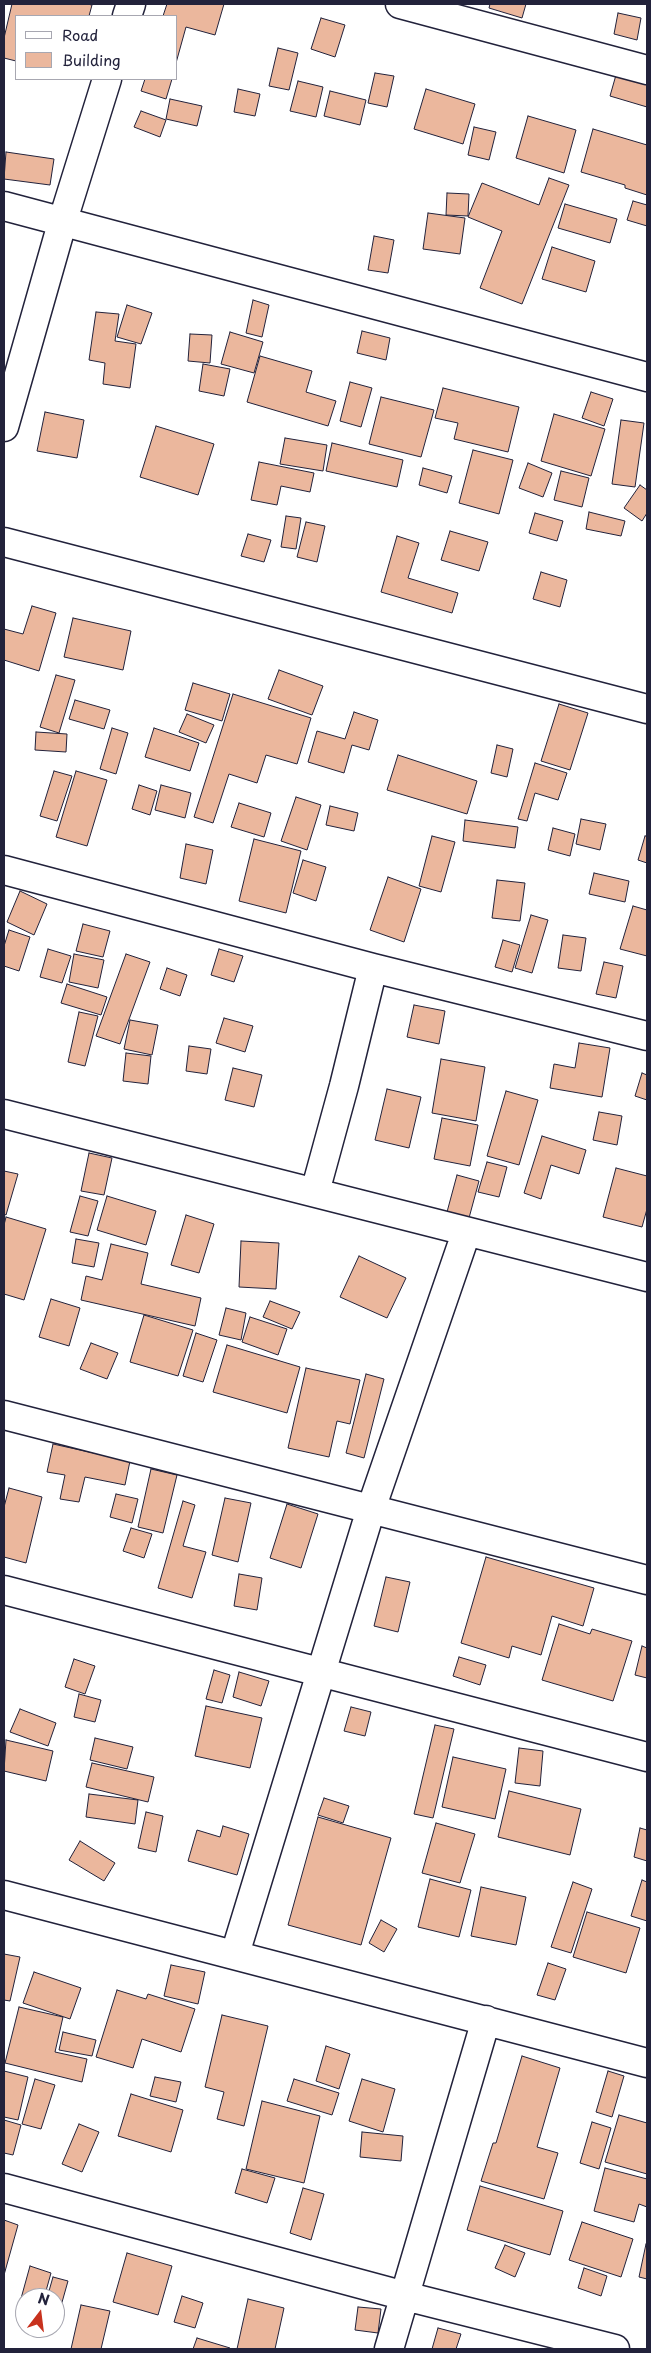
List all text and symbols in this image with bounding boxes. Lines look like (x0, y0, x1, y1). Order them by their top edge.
legend (15, 15, 178, 80)
text: Road (62, 23, 98, 46)
text: Building (62, 48, 121, 71)
text: N (36, 2287, 52, 2311)
north arrow (15, 2288, 65, 2338)

